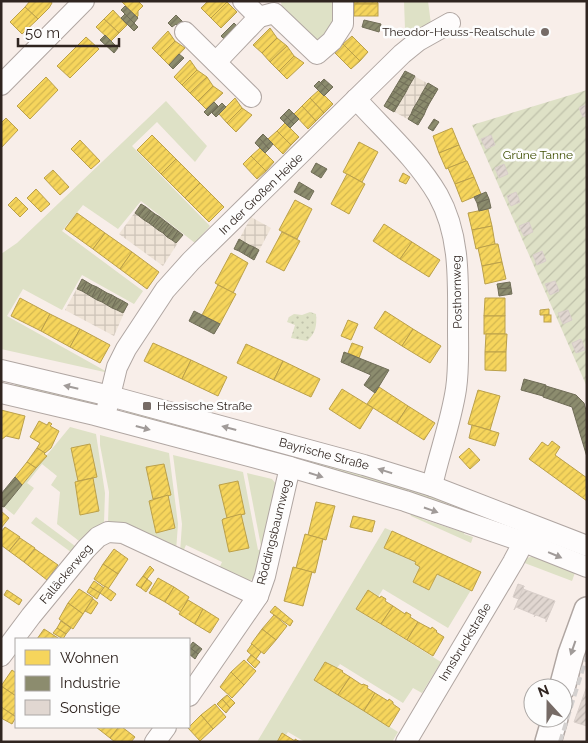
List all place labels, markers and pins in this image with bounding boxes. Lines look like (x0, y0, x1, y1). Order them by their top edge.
place label: Theodor-Heuss-Realschule (382, 25, 535, 39)
marker: Theodor-Heuss-Realschule (539, 26, 551, 38)
place label: Hessische Straße (157, 399, 252, 413)
marker: Hessische Straße (141, 400, 153, 412)

